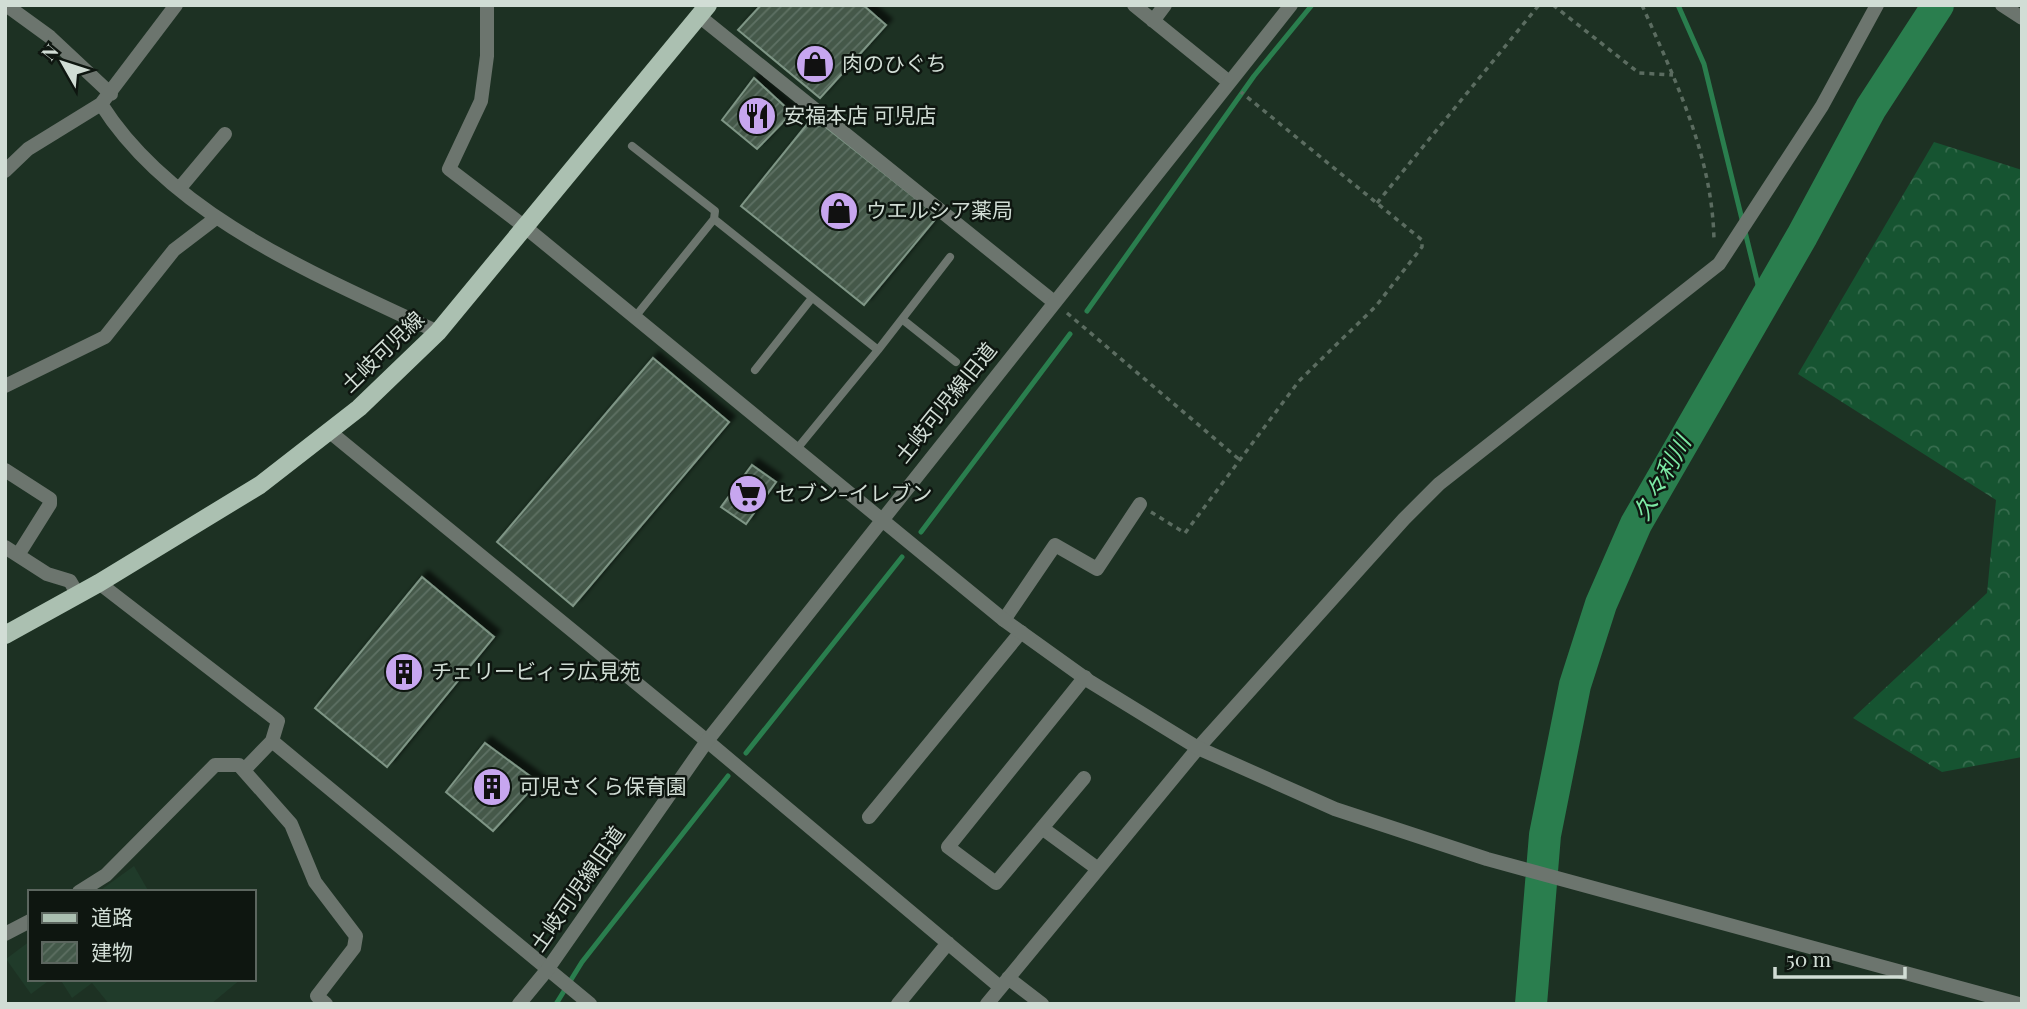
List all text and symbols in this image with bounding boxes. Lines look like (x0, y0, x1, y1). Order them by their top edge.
north arrow (28, 28, 98, 98)
text: N (35, 38, 64, 65)
shop icon: 肉のひぐち (794, 43, 836, 85)
place label: 肉のひぐち (842, 48, 947, 76)
restaurant icon: 安福本店 可児店 (736, 95, 778, 137)
place label: 安福本店 可児店 (784, 100, 936, 128)
shop icon: ウエルシア薬局 (818, 190, 860, 232)
place label: ウエルシア薬局 (866, 195, 1013, 223)
street label: 土岐可児線 (334, 304, 429, 397)
street label: 土岐可児線旧道 (887, 336, 1002, 468)
water label: 久々利川 (1625, 427, 1698, 525)
supermarket icon: セブン-イレブン (727, 473, 769, 515)
place label: セブン-イレブン (775, 478, 932, 506)
building icon: チェリービィラ広見苑 (383, 651, 425, 693)
place label: チェリービィラ広見苑 (431, 656, 641, 684)
building icon: 可児さくら保育園 (471, 766, 513, 808)
place label: 可児さくら保育園 (519, 771, 687, 799)
street label: 土岐可児線旧道 (523, 820, 630, 956)
legend (28, 890, 256, 981)
text: 道路 (91, 902, 133, 930)
scale bar (1775, 936, 1904, 980)
text: 建物 (91, 937, 133, 965)
text: 50 m (1786, 944, 1832, 972)

